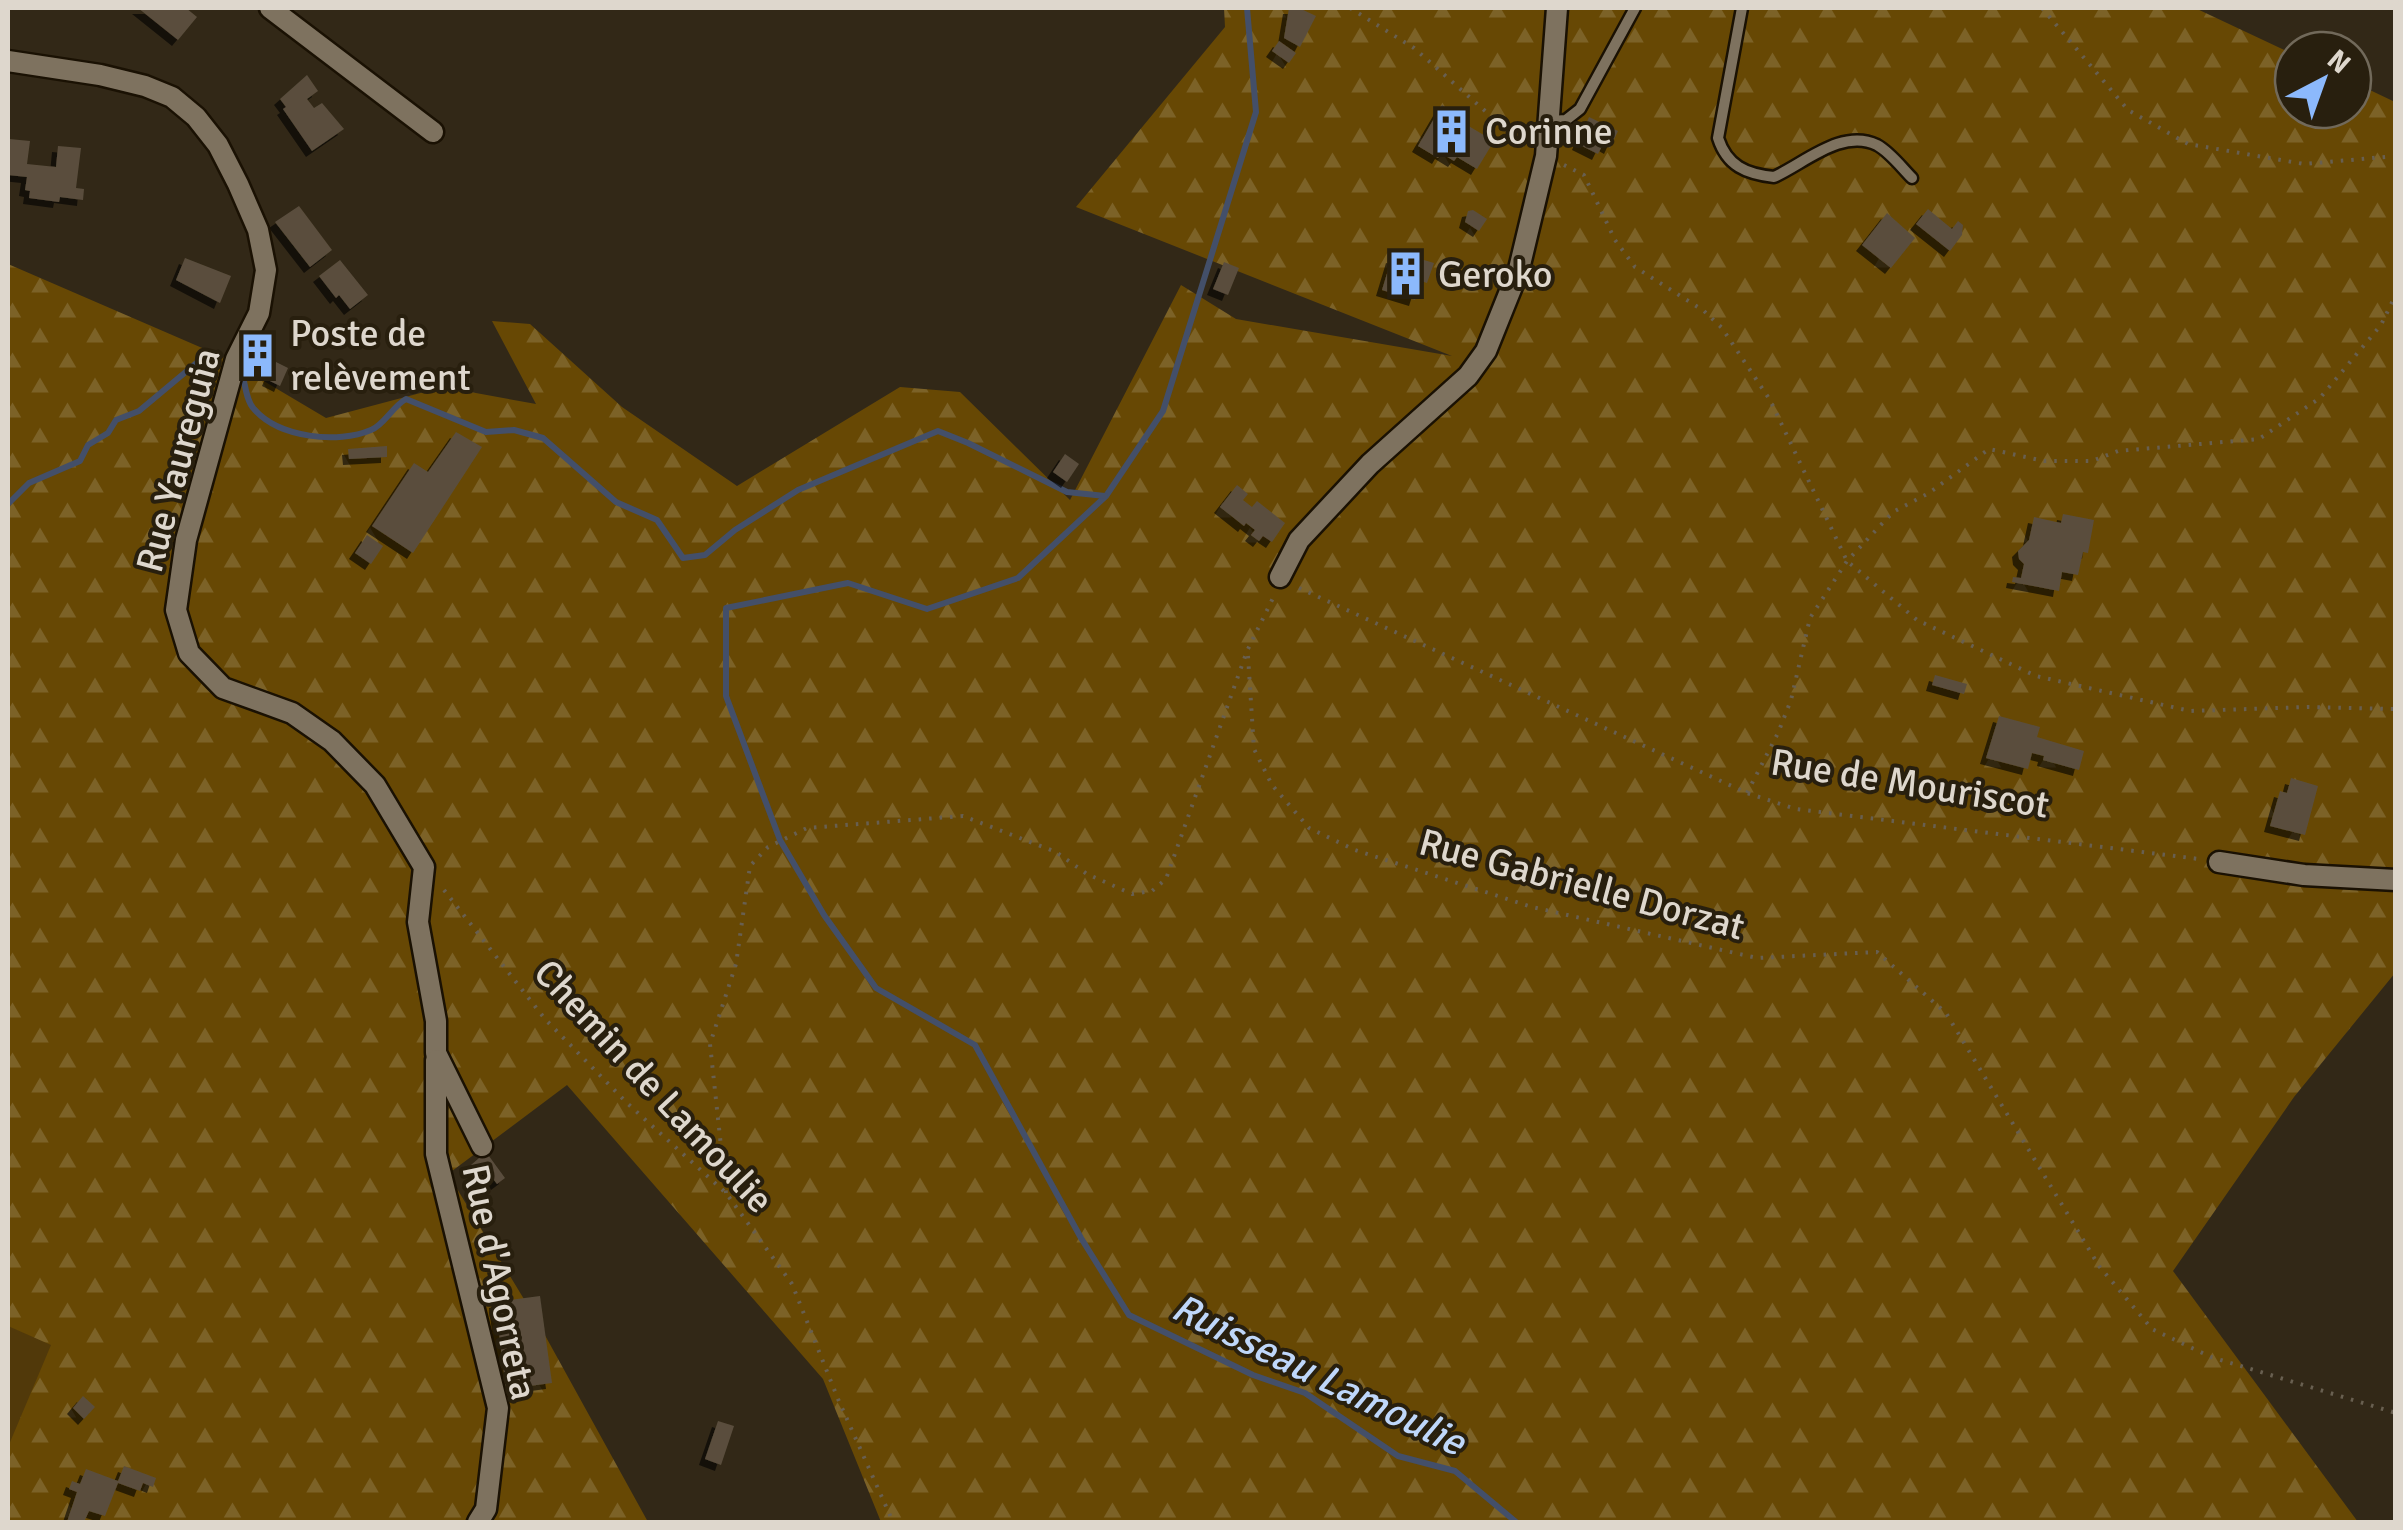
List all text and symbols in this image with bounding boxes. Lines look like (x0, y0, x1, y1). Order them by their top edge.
north arrow (2273, 30, 2373, 130)
text: N (2320, 43, 2357, 81)
building icon: Corinne (1428, 107, 1476, 155)
place label: Corinne (1485, 108, 1613, 155)
building icon: Geroko (1381, 250, 1429, 298)
place label: Geroko (1438, 251, 1553, 298)
place label: Poste de relèvement (290, 310, 471, 401)
building icon: Poste de relèvement (233, 331, 281, 379)
street label: Rue Yaureguia (126, 343, 231, 577)
street label: Rue de Mouriscot (1768, 738, 2052, 829)
street label: Rue Gabrielle Dorzat (1414, 819, 1749, 950)
street label: Chemin de Lamoulie (524, 950, 783, 1223)
street label: Rue d'Agorreta (452, 1160, 547, 1404)
water label: Ruisseau Lamoulie (1164, 1282, 1475, 1468)

